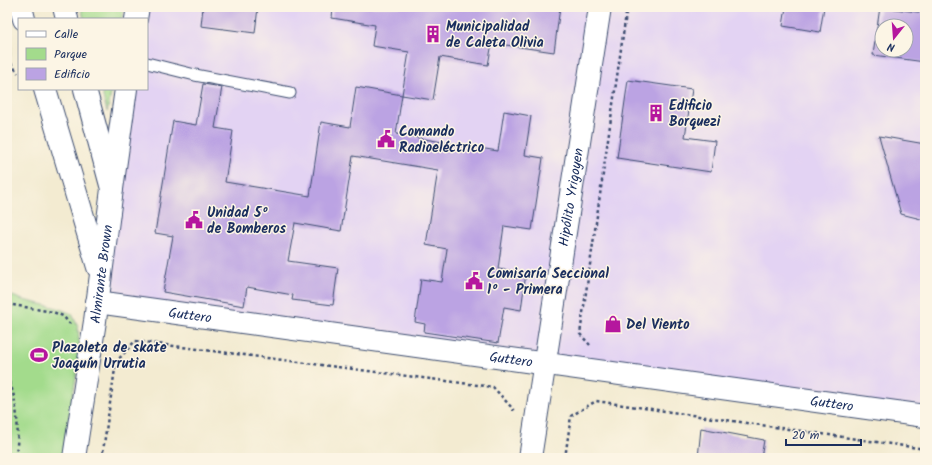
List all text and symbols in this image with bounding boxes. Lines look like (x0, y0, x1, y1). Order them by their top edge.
place label: Municipalidad de Caleta Olivia (446, 16, 544, 54)
legend (18, 18, 148, 90)
north arrow (874, 18, 914, 58)
building icon: Municipalidad de Caleta Olivia (423, 24, 443, 44)
text: Calle (54, 25, 79, 44)
text: N (885, 37, 897, 56)
text: Parque (54, 45, 88, 64)
text: Edificio (54, 65, 90, 84)
place label: Edificio Borquezi (669, 95, 721, 133)
building icon: Edificio Borquezi (646, 103, 666, 123)
place label: Comando Radioeléctrico (399, 121, 485, 159)
public building icon: Comando Radioeléctrico (376, 129, 396, 149)
street label: Hipólito Yrigoyen (553, 147, 590, 248)
place label: Unidad 5º de Bomberos (207, 202, 287, 240)
public building icon: Unidad 5º de Bomberos (184, 210, 204, 230)
street label: Almirante Brown (85, 223, 119, 325)
place label: Comisaría Seccional 1º - Primera (487, 263, 609, 301)
public building icon: Comisaría Seccional 1º - Primera (464, 271, 484, 291)
street label: Guttero (167, 302, 213, 330)
shop icon: Del Viento (603, 314, 623, 334)
place label: Del Viento (626, 314, 690, 336)
place label: Plazoleta de skate Joaquín Urrutia (52, 337, 167, 375)
sports icon: Plazoleta de skate Joaquín Urrutia (29, 345, 49, 365)
street label: Guttero (488, 346, 534, 374)
street label: Guttero (809, 390, 855, 418)
scale bar (786, 421, 861, 447)
text: 20 m (792, 426, 820, 445)

